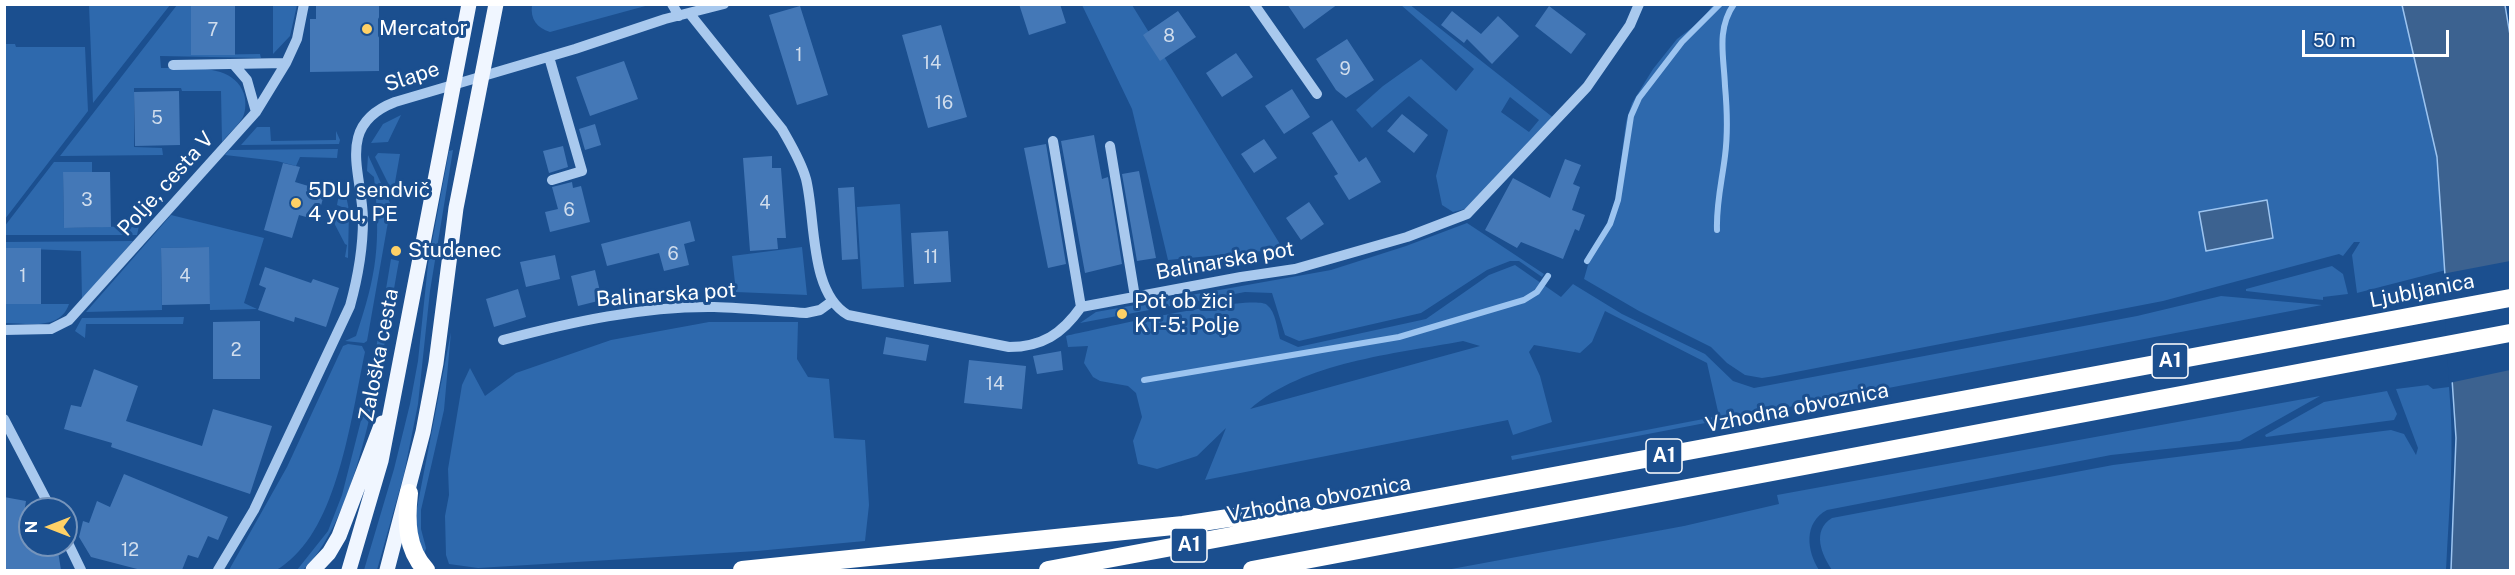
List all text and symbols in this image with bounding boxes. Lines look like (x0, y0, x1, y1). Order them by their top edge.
place label: Mercator (379, 16, 468, 42)
scale bar (2305, 18, 2452, 56)
house number: 7 (208, 19, 218, 41)
marker: Mercator (360, 22, 374, 36)
house number: 8 (1163, 25, 1175, 47)
text: 50 m (2313, 30, 2356, 51)
house number: 1 (795, 44, 803, 66)
house number: 14 (923, 52, 941, 74)
street label: Slape (381, 56, 443, 98)
house number: 9 (1339, 58, 1351, 80)
house number: 16 (935, 92, 953, 114)
house number: 5 (151, 107, 163, 129)
street label: Polje, cesta V (113, 127, 219, 241)
place label: 5DU sendvič 4 you, PE (308, 178, 430, 228)
house number: 3 (81, 189, 93, 211)
house number: 4 (759, 192, 771, 214)
marker: 5DU sendvič 4 you, PE (289, 196, 303, 210)
house number: 6 (563, 199, 575, 221)
street label: Balinarska pot (1154, 236, 1296, 286)
place label: Studenec (408, 238, 502, 264)
house number: 6 (667, 243, 679, 265)
marker: Studenec (389, 244, 403, 258)
house number: 11 (924, 246, 938, 268)
house number: 1 (19, 265, 27, 287)
house number: 4 (179, 265, 191, 287)
street label: Ljubljanica (2367, 269, 2477, 313)
street label: Balinarska pot (595, 278, 737, 312)
street label: Zaloška cesta (354, 286, 404, 424)
place label: Pot ob žici KT-5: Polje (1134, 289, 1240, 339)
marker: Pot ob žici KT-5: Polje (1115, 307, 1129, 321)
house number: 2 (231, 339, 241, 361)
road number: A1 (2152, 344, 2188, 378)
house number: 14 (986, 373, 1004, 395)
street label: Vzhodna obvoznica (1703, 378, 1891, 438)
road number: A1 (1646, 439, 1682, 473)
street label: Vzhodna obvoznica (1225, 470, 1413, 528)
north arrow (18, 497, 78, 557)
text: N (22, 521, 41, 533)
road number: A1 (1171, 528, 1207, 562)
house number: 12 (121, 539, 139, 561)

